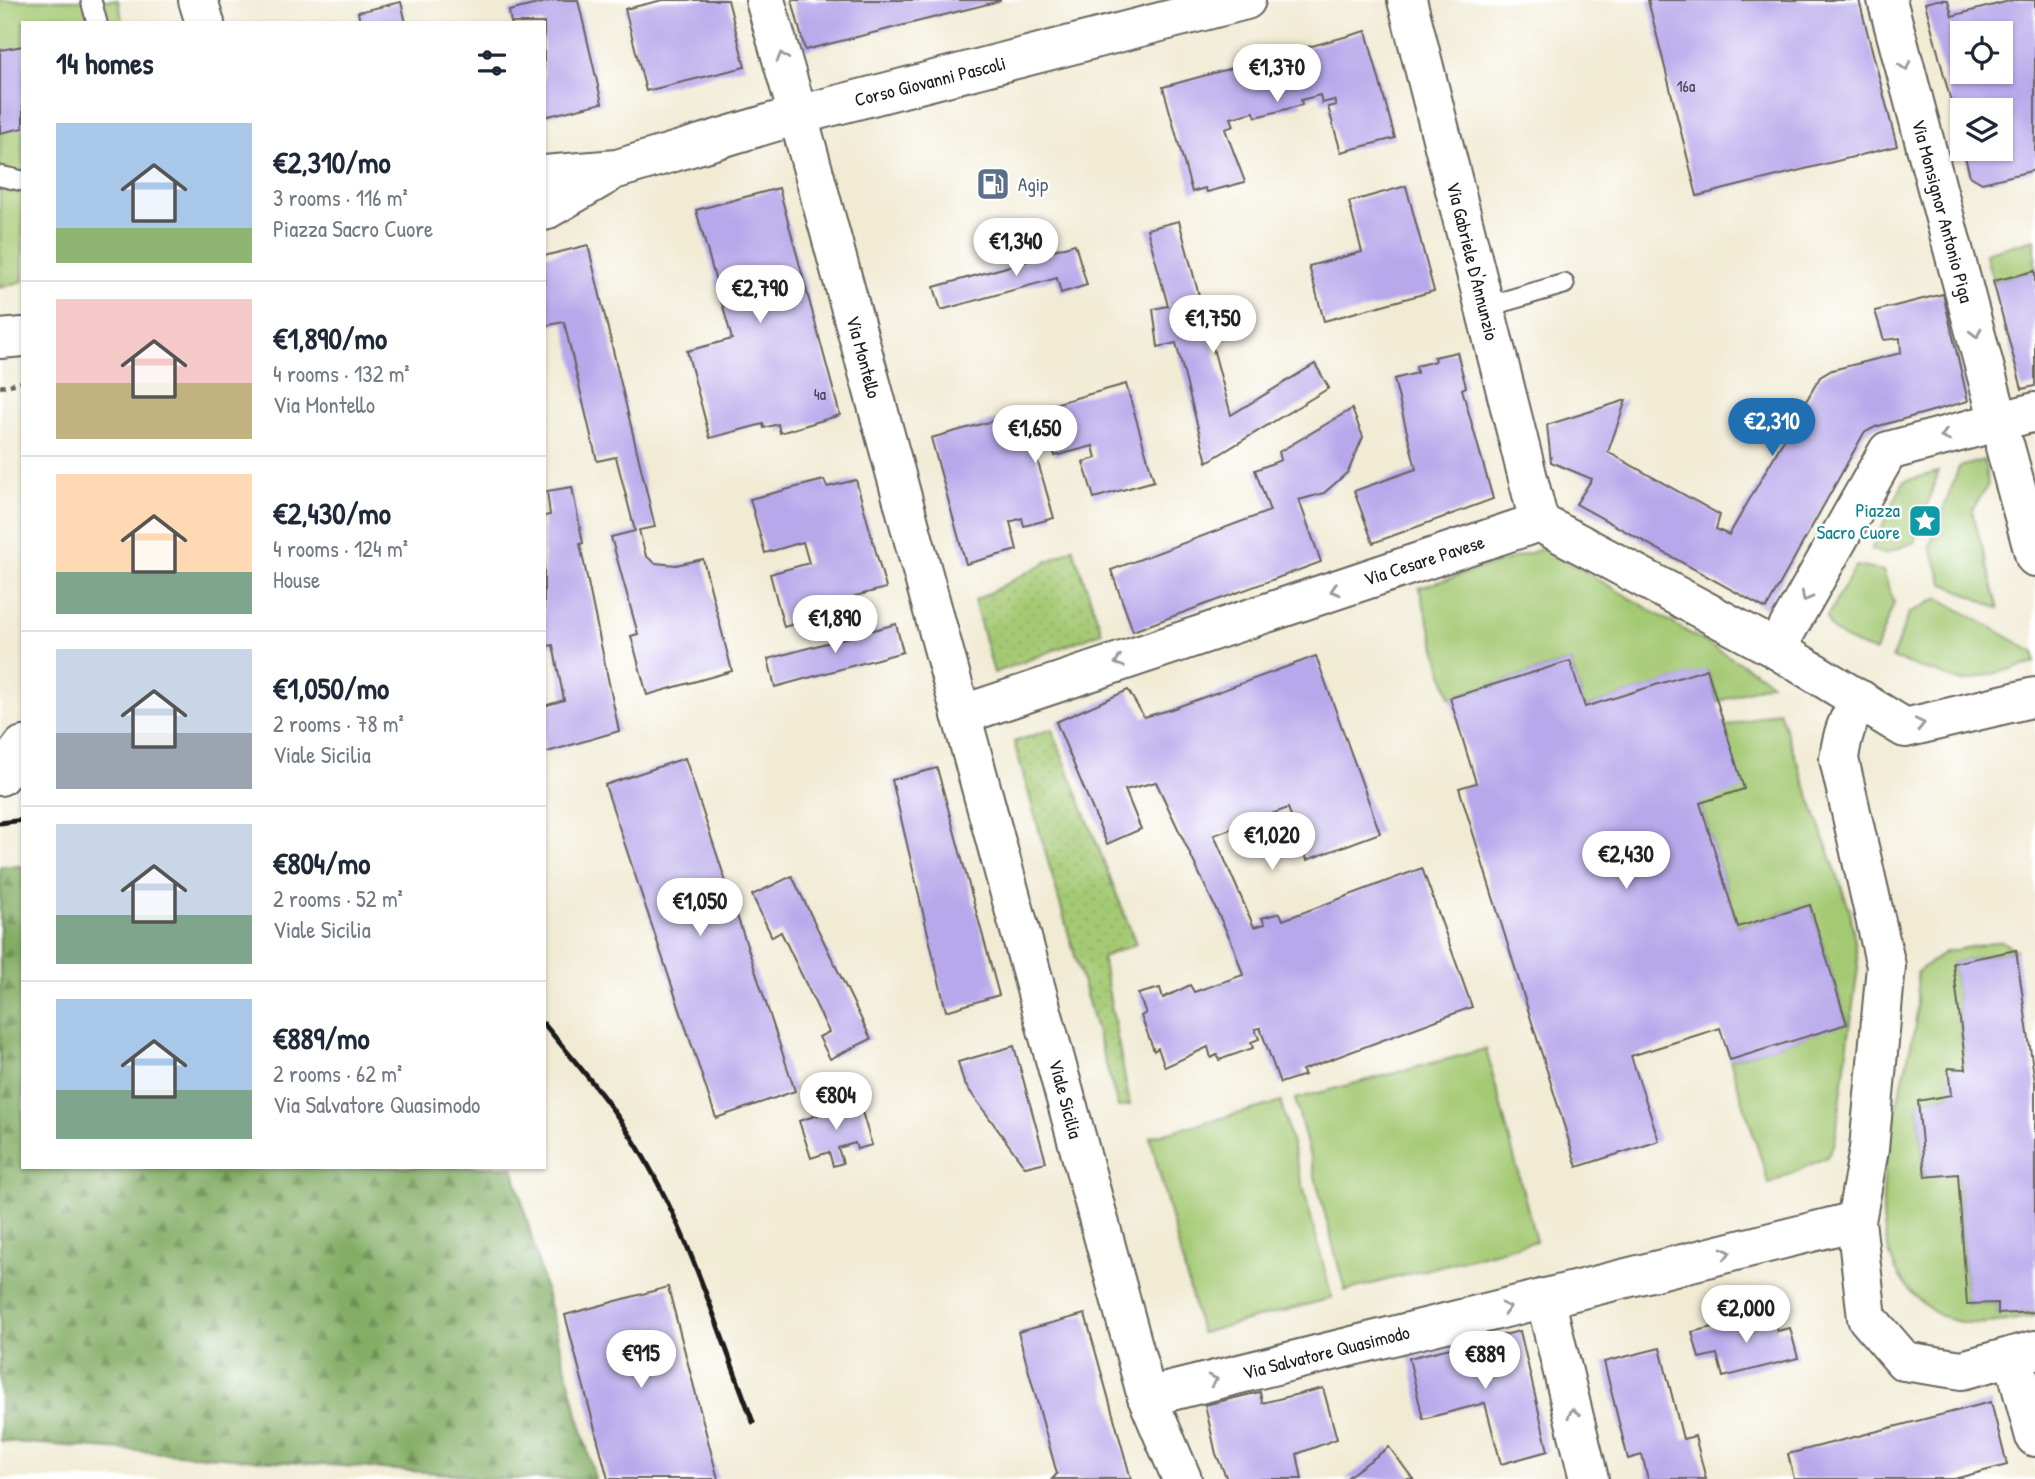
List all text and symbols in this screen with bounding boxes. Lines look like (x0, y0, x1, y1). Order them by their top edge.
map controls (1950, 21, 2013, 161)
button: locate (1950, 21, 2013, 84)
text: 14 homes (56, 43, 154, 83)
icon: filters (473, 44, 511, 82)
pin: €1,370 (1220, 44, 1334, 104)
street label: Corso Giovanni Pascoli (852, 50, 1008, 112)
text: €1,370 (1249, 51, 1305, 82)
one-way arrow (775, 52, 790, 64)
one-way arrow (1896, 60, 1911, 72)
house number: 16a (1677, 75, 1695, 97)
button: layers (1950, 98, 2013, 161)
street label: Via Monsignor Antonio Piga (1906, 117, 1980, 306)
text: €2,310/mo (273, 142, 390, 182)
icon: home (112, 151, 196, 235)
fuel station icon: Agip (974, 165, 1012, 203)
place label: Agip (1018, 171, 1048, 197)
street label: Via Gabriele D'Annunzio (1441, 179, 1505, 343)
text: 3 rooms · 116 m² (273, 182, 408, 213)
text: Piazza Sacro Cuore (273, 213, 433, 244)
pin: €1,340 (959, 218, 1073, 278)
text: €1,340 (989, 225, 1043, 256)
pin: €2,790 (703, 266, 817, 325)
text: €2,790 (732, 272, 788, 303)
pin: €1,750 (1156, 296, 1270, 355)
text: €1,750 (1185, 302, 1241, 333)
street label: Via Montello (841, 313, 888, 401)
text: €1,890/mo (273, 318, 387, 358)
icon: home (112, 327, 196, 411)
one-way arrow (1968, 327, 1982, 339)
text: 4 rooms · 132 m² (273, 358, 410, 389)
house number: 4a (814, 383, 826, 405)
text: Via Montello (273, 389, 375, 420)
pin: €2,310 (1715, 398, 1829, 458)
text: €2,310 (1744, 405, 1800, 436)
pin: €1,650 (978, 406, 1092, 465)
text: €1,650 (1008, 412, 1062, 443)
one-way arrow (1939, 427, 1951, 442)
text: €2,430/mo (273, 493, 391, 533)
place label: Piazza Sacro Cuore (1817, 497, 1901, 545)
icon: home (112, 502, 196, 586)
place icon: Piazza Sacro Cuore (1906, 502, 1944, 540)
street label: Via Cesare Pavese (1360, 528, 1488, 592)
text: 4 rooms · 124 m² (273, 533, 408, 564)
text: House (273, 564, 320, 595)
one-way arrow (1329, 582, 1341, 596)
one-way arrow (1801, 590, 1814, 603)
pin: €1,890 (778, 596, 892, 655)
text: €1,890 (809, 602, 861, 633)
one-way arrow (1113, 654, 1126, 668)
text: €1,050/mo (273, 668, 389, 708)
icon: home (112, 677, 196, 761)
text: 2 rooms · 78 m² (273, 708, 404, 739)
one-way arrow (1914, 718, 1926, 732)
text: Viale Sicilia (273, 739, 371, 770)
pin: €1,020 (1215, 812, 1329, 872)
text: €1,020 (1244, 819, 1300, 850)
pin: €2,430 (1569, 832, 1683, 891)
text: €2,430 (1598, 838, 1654, 869)
text: €804/mo (273, 843, 370, 883)
icon: home (112, 852, 196, 936)
pin: €1,050 (643, 878, 757, 938)
text: 2 rooms · 52 m² (273, 883, 403, 914)
text: €1,050 (673, 885, 727, 916)
text: Viale Sicilia (273, 914, 371, 945)
text: €889/mo (273, 1018, 370, 1058)
icon: home (112, 1027, 196, 1111)
street label: Viale Sicilia (1043, 1057, 1089, 1142)
text: 2 rooms · 62 m² (273, 1058, 402, 1089)
pin: €804 (795, 1072, 877, 1132)
text: €804 (816, 1079, 856, 1110)
text: Via Salvatore Quasimodo (273, 1089, 480, 1120)
one-way arrow (1720, 1247, 1732, 1261)
pin: €2,000 (1689, 1286, 1803, 1345)
text: €2,000 (1717, 1292, 1775, 1323)
one-way arrow (1499, 1301, 1511, 1316)
street label: Via Salvatore Quasimodo (1240, 1319, 1413, 1385)
pin: €915 (600, 1330, 682, 1390)
pin: €889 (1444, 1332, 1526, 1391)
text: €915 (622, 1337, 660, 1368)
text: €889 (1465, 1338, 1505, 1369)
one-way arrow (1207, 1374, 1219, 1388)
one-way arrow (1567, 1407, 1581, 1419)

